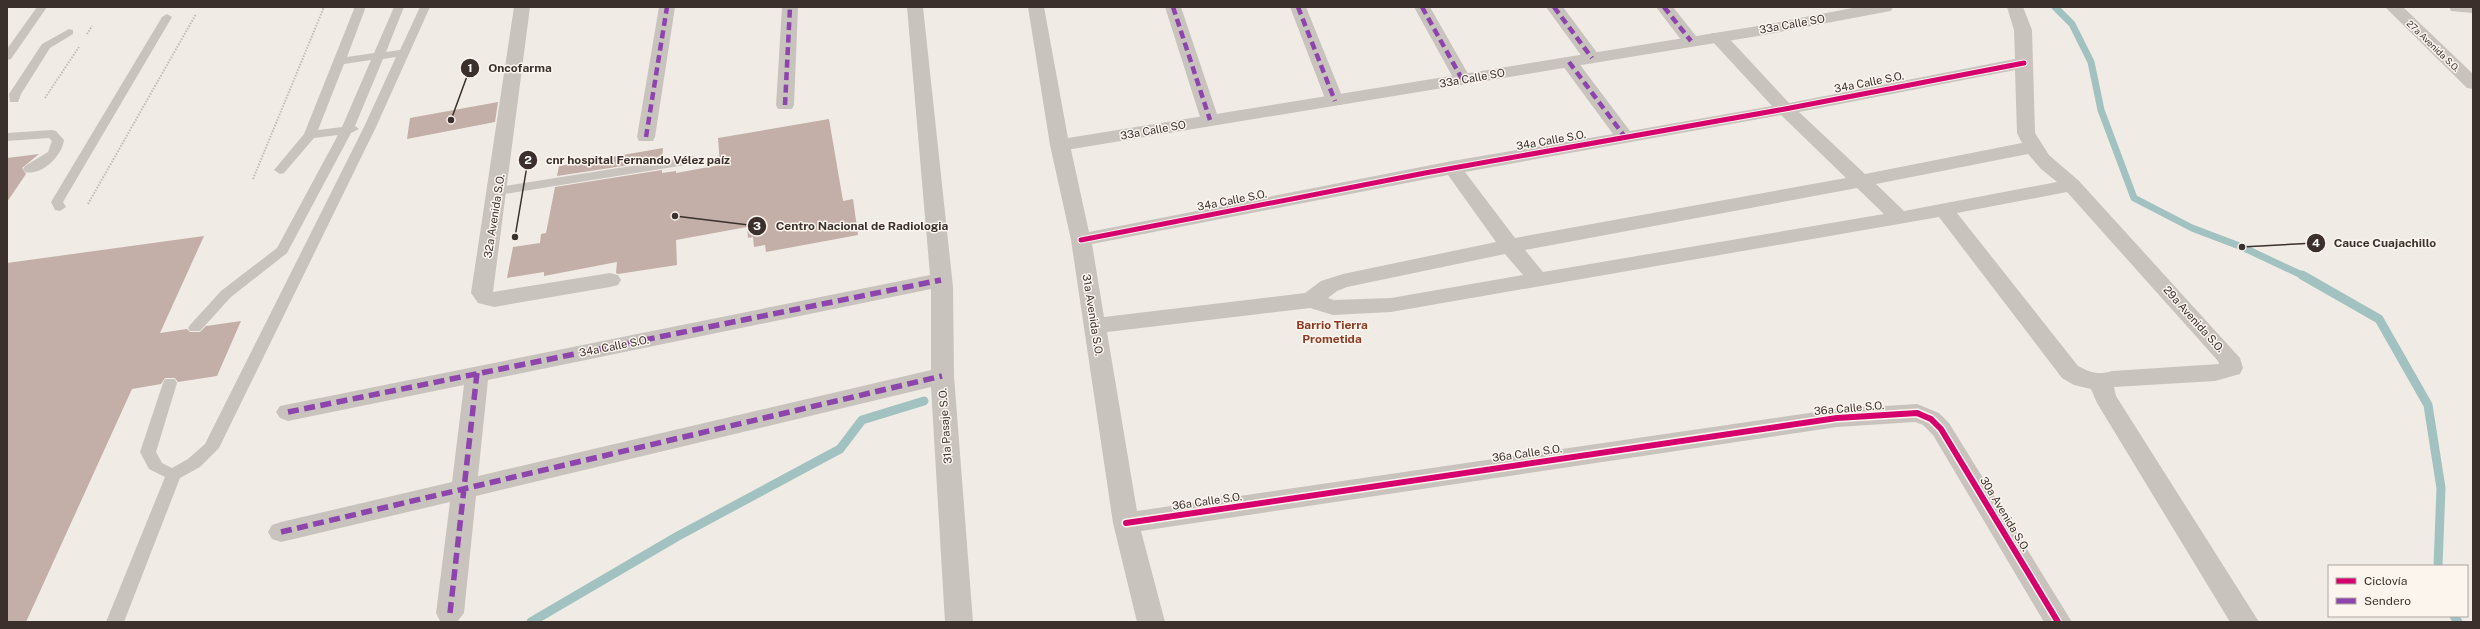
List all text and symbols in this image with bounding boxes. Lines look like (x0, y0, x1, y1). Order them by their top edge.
street label: 33a Calle SO (1758, 12, 1826, 36)
street label: 27a Avenida S.O. (2405, 18, 2462, 74)
callout: Oncofarma (460, 56, 559, 80)
text: 1 (467, 61, 473, 75)
text: Oncofarma (488, 61, 552, 75)
street label: 33a Calle SO (1438, 66, 1506, 90)
street label: 34a Calle S.O. (1833, 69, 1905, 95)
street label: 33a Calle SO (1119, 118, 1187, 142)
street label: 34a Calle S.O. (1515, 128, 1587, 152)
callout: cnr hospital Fernando Vélez paíz (518, 148, 738, 172)
text: 2 (524, 153, 532, 167)
text: cnr hospital Fernando Vélez paíz (546, 153, 730, 167)
street label: 32a Avenida S.O. (481, 173, 507, 259)
street label: 34a Calle S.O. (1196, 187, 1268, 213)
callout: Centro Nacional de Radiologia (747, 214, 956, 238)
text: 3 (753, 219, 761, 233)
text: Centro Nacional de Radiologia (776, 219, 948, 233)
callout: Cauce Cuajachillo (2306, 231, 2444, 255)
text: 4 (2312, 236, 2320, 250)
text: Cauce Cuajachillo (2334, 236, 2436, 250)
street label: 31a Avenida S.O. (1081, 273, 1105, 357)
street label: 29a Avenida S.O. (2161, 283, 2227, 355)
district label: Barrio Tierra Prometida (1296, 318, 1368, 346)
street label: 34a Calle S.O. (578, 333, 650, 359)
street label: 31a Pasaje S.O. (936, 388, 954, 464)
street label: 36a Calle S.O. (1813, 399, 1885, 417)
street label: 36a Calle S.O. (1491, 442, 1563, 464)
street label: 30a Avenida S.O. (1978, 475, 2032, 553)
street label: 36a Calle S.O. (1171, 490, 1243, 512)
legend (2328, 565, 2468, 617)
text: Ciclovía (2364, 574, 2407, 588)
text: Sendero (2364, 594, 2411, 608)

